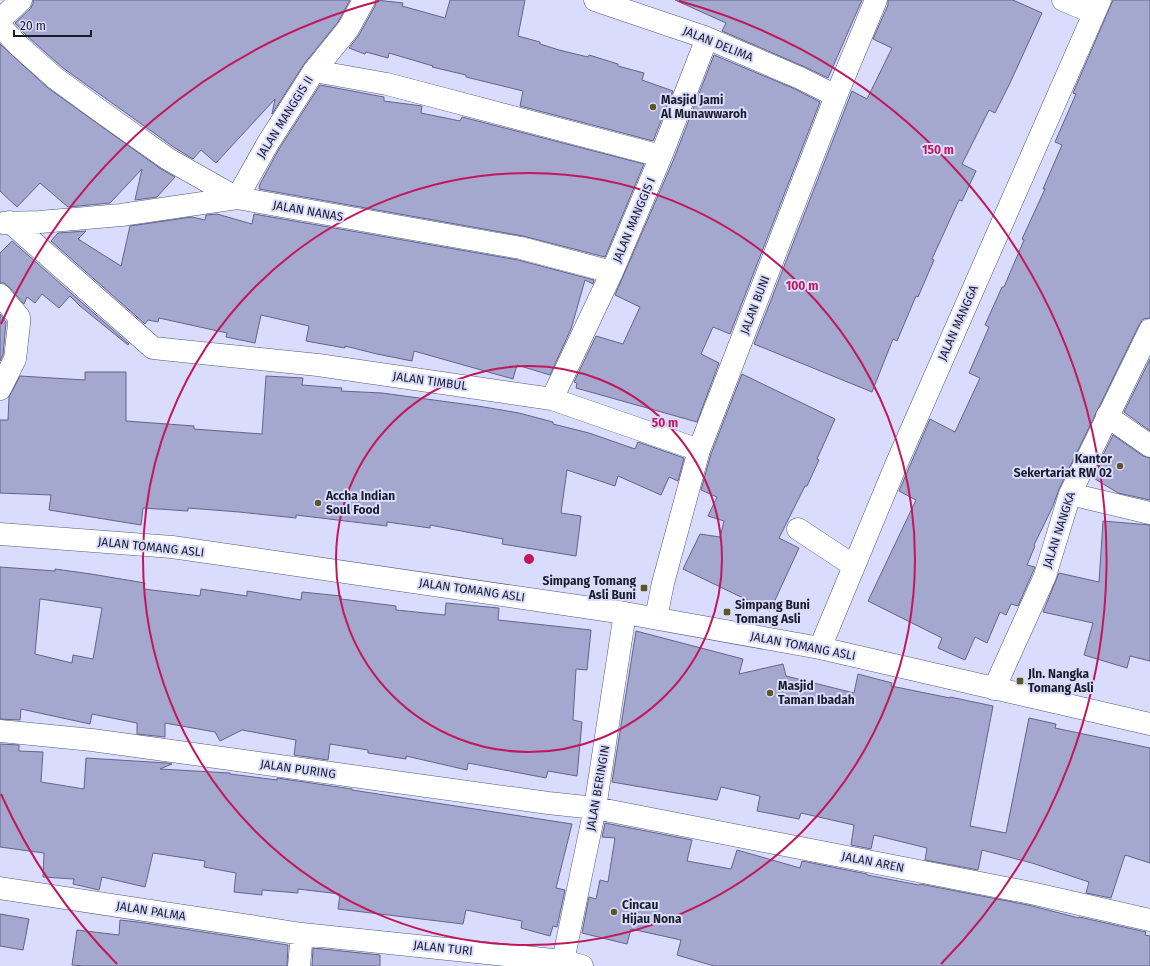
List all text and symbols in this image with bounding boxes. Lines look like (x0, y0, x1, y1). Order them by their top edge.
scale bar (14, 12, 91, 38)
text: 20 m (20, 19, 46, 33)
street label: JALAN DELIMA (681, 24, 755, 65)
street label: JALAN MANGGIS II (254, 73, 316, 161)
place label: Masjid Jami Al Munawwaroh (660, 93, 747, 121)
marker: Masjid Jami Al Munawwaroh (648, 102, 658, 112)
text: 150 m (922, 143, 954, 157)
street label: JALAN MANGGIS I (610, 175, 658, 265)
street label: JALAN NANAS (272, 198, 345, 224)
street label: JALAN BUNI (737, 274, 773, 336)
text: 100 m (786, 279, 818, 293)
street label: JALAN MANGGA (935, 283, 981, 363)
street label: JALAN TIMBUL (392, 369, 468, 393)
text: 50 m (652, 416, 678, 430)
place label: Kantor Sekertariat RW 02 (1014, 452, 1112, 480)
marker: Kantor Sekertariat RW 02 (1115, 461, 1125, 471)
place label: Accha Indian Soul Food (325, 489, 395, 517)
street label: JALAN NANGKA (1040, 490, 1078, 570)
marker: Accha Indian Soul Food (313, 498, 323, 508)
street label: JALAN TOMANG ASLI (97, 534, 205, 560)
centre of rings (522, 552, 536, 566)
place label: Simpang Tomang Asli Buni (543, 574, 636, 602)
street label: JALAN TOMANG ASLI (418, 576, 526, 604)
marker: Simpang Tomang Asli Buni (639, 583, 649, 593)
place label: Simpang Buni Tomang Asli (735, 598, 810, 626)
marker: Simpang Buni Tomang Asli (722, 607, 732, 617)
street label: JALAN TOMANG ASLI (749, 629, 857, 663)
place label: Jln. Nangka Tomang Asli (1027, 667, 1094, 695)
marker: Jln. Nangka Tomang Asli (1015, 676, 1025, 686)
place label: Masjid Taman Ibadah (778, 679, 855, 707)
marker: Masjid Taman Ibadah (765, 688, 775, 698)
street label: JALAN BERINGIN (584, 744, 612, 832)
street label: JALAN PURING (259, 757, 337, 781)
street label: JALAN AREN (840, 849, 906, 875)
place label: Cincau Hijau Nona (622, 898, 682, 926)
street label: JALAN PALMA (115, 899, 187, 923)
marker: Cincau Hijau Nona (609, 907, 619, 917)
street label: JALAN TURI (413, 938, 473, 958)

